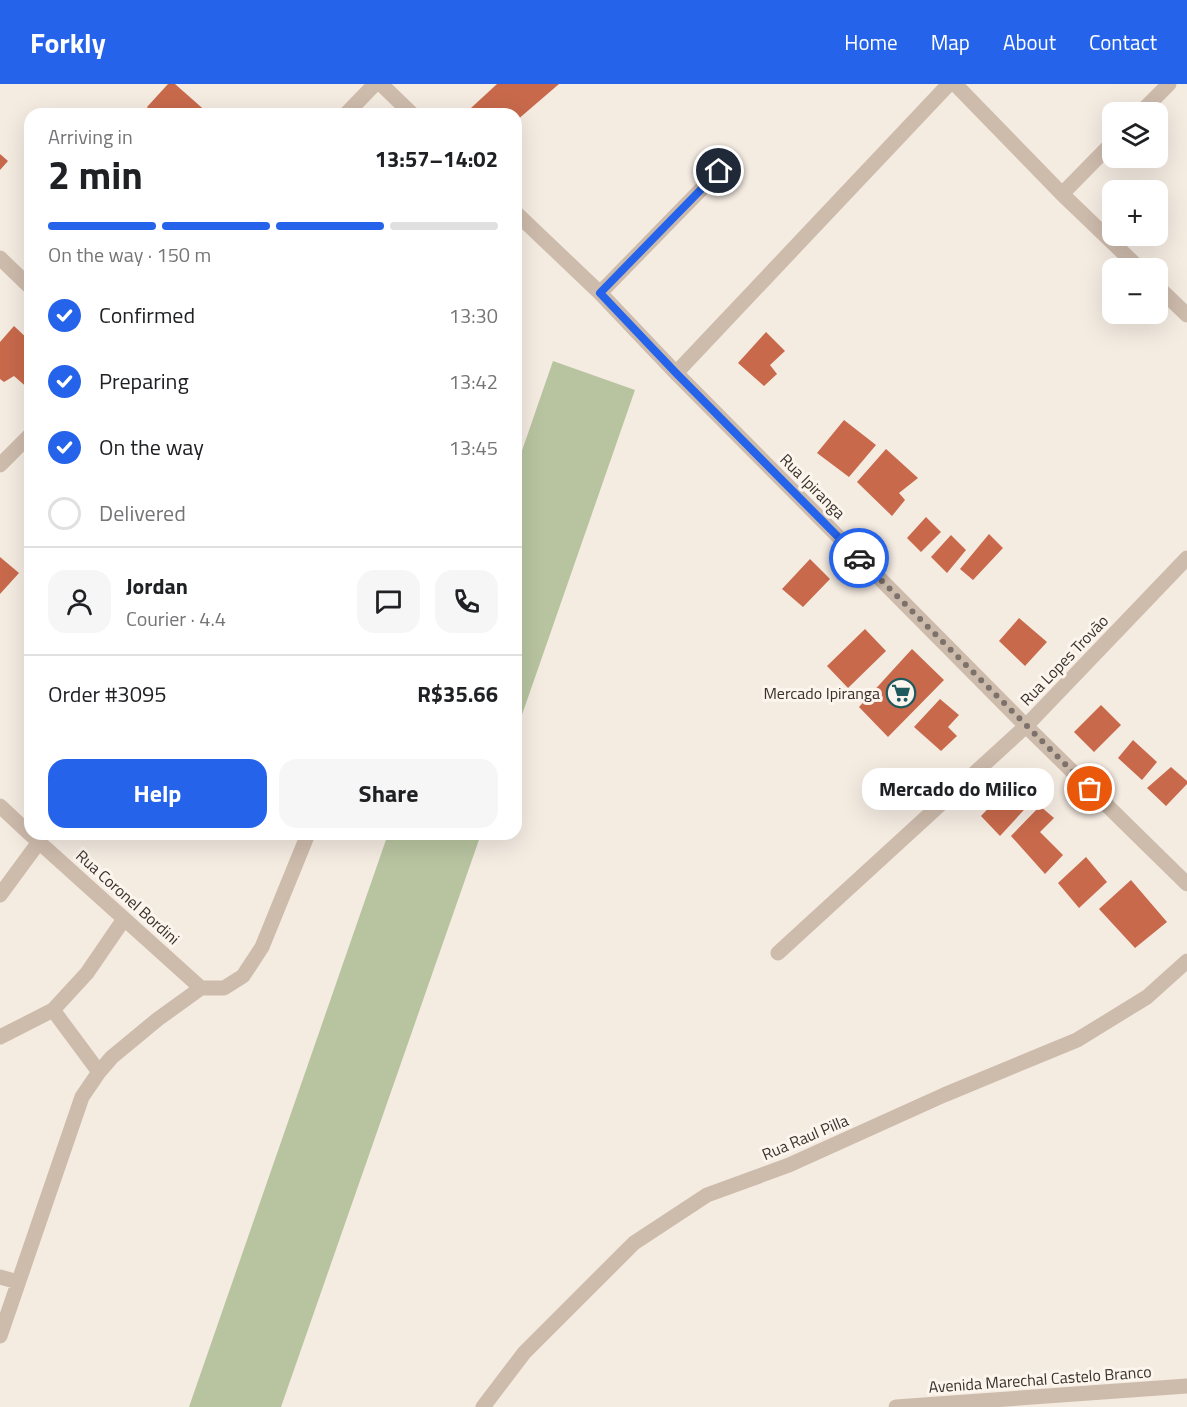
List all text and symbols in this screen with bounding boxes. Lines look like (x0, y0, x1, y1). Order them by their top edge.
text: Forkly (30, 21, 106, 64)
text: Home (844, 26, 898, 58)
text: Map (931, 26, 970, 58)
text: About (1003, 26, 1056, 58)
text: Contact (1089, 26, 1157, 58)
map controls (1102, 102, 1168, 324)
button: layers (1102, 102, 1168, 168)
text: Arriving in (48, 121, 133, 152)
text: 13:57–14:02 (375, 142, 498, 176)
text: 2 min (48, 145, 143, 204)
pin (693, 145, 744, 196)
icon: home (702, 154, 735, 187)
button: + (1102, 180, 1168, 246)
text: On the way · 150 m (48, 239, 211, 270)
button: − (1102, 258, 1168, 324)
text: Confirmed (99, 298, 195, 332)
icon: check (48, 299, 81, 332)
text: 13:30 (449, 300, 498, 331)
text: Preparing (99, 364, 189, 398)
icon: check (48, 365, 81, 398)
text: 13:42 (449, 366, 498, 397)
text: On the way (99, 430, 204, 464)
icon: check (48, 431, 81, 464)
text: 13:45 (449, 432, 498, 463)
street label: Rua Ipiranga (775, 448, 851, 524)
text: Delivered (99, 496, 186, 530)
courier (829, 528, 889, 588)
icon: car (843, 542, 876, 575)
text: Jordan (126, 569, 188, 603)
button: person (48, 570, 111, 633)
button: chat (357, 570, 420, 633)
button: phone (435, 570, 498, 633)
text: Courier · 4.4 (126, 603, 226, 634)
street label: Rua Lopes Trovão (1014, 609, 1114, 711)
text: Order #3095 (48, 677, 167, 711)
text: R$35.66 (417, 677, 498, 711)
supermarket icon: Mercado Ipiranga (885, 677, 917, 709)
place label: Mercado Ipiranga (764, 681, 880, 705)
button: Help (48, 759, 267, 828)
button: Share (279, 759, 498, 828)
pin (1064, 763, 1115, 814)
callout: Mercado do Milico (862, 768, 1054, 810)
icon: bag (1073, 772, 1106, 805)
text: Mercado do Milico (879, 773, 1037, 804)
street label: Rua Coronel Bordini (71, 844, 185, 950)
street label: Rua Raul Pilla (758, 1108, 852, 1166)
street label: Avenida Marechal Castelo Branco (928, 1359, 1152, 1399)

